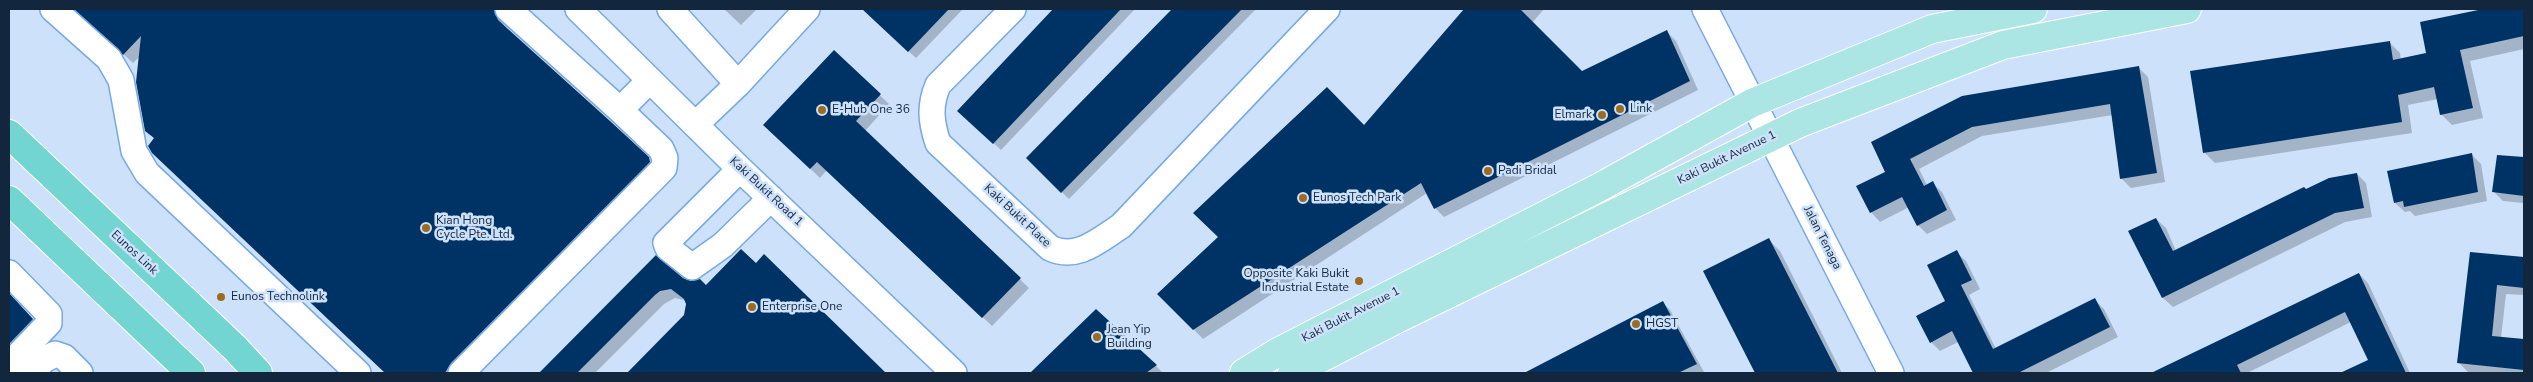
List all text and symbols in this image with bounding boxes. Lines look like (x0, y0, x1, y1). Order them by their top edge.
place label: Link (1630, 102, 1652, 116)
place label: E-Hub One 36 (832, 103, 910, 117)
marker: Link (1614, 103, 1626, 115)
marker: E-Hub One 36 (816, 104, 828, 116)
place label: Elmark (1555, 108, 1592, 122)
marker: Elmark (1596, 109, 1608, 121)
street label: Kaki Bukit Avenue 1 (1675, 128, 1779, 188)
street label: Kaki Bukit Road 1 (726, 154, 806, 230)
place label: Padi Bridal (1498, 164, 1557, 178)
marker: Padi Bridal (1482, 165, 1494, 177)
street label: Kaki Bukit Place (981, 181, 1053, 251)
place label: Eunos Tech Park (1313, 191, 1401, 205)
marker: Eunos Tech Park (1297, 192, 1309, 204)
street label: Jalan Tenaga (1800, 204, 1844, 272)
place label: Kian Hong Cycle Pte. Ltd. (436, 214, 513, 242)
marker: Kian Hong Cycle Pte. Ltd. (420, 222, 432, 234)
street label: Eunos Link (108, 228, 160, 278)
place label: Opposite Kaki Bukit Industrial Estate (1243, 267, 1349, 295)
marker: Opposite Kaki Bukit Industrial Estate (1353, 275, 1365, 287)
street label: Kaki Bukit Avenue 1 (1300, 284, 1402, 346)
place label: Eunos Technolink (231, 290, 325, 304)
marker: Eunos Technolink (215, 291, 227, 303)
place label: Enterprise One (762, 300, 842, 314)
marker: Enterprise One (746, 301, 758, 313)
place label: HGST (1646, 317, 1678, 331)
marker: HGST (1630, 318, 1642, 330)
place label: Jean Yip Building (1107, 323, 1152, 351)
marker: Jean Yip Building (1091, 331, 1103, 343)

